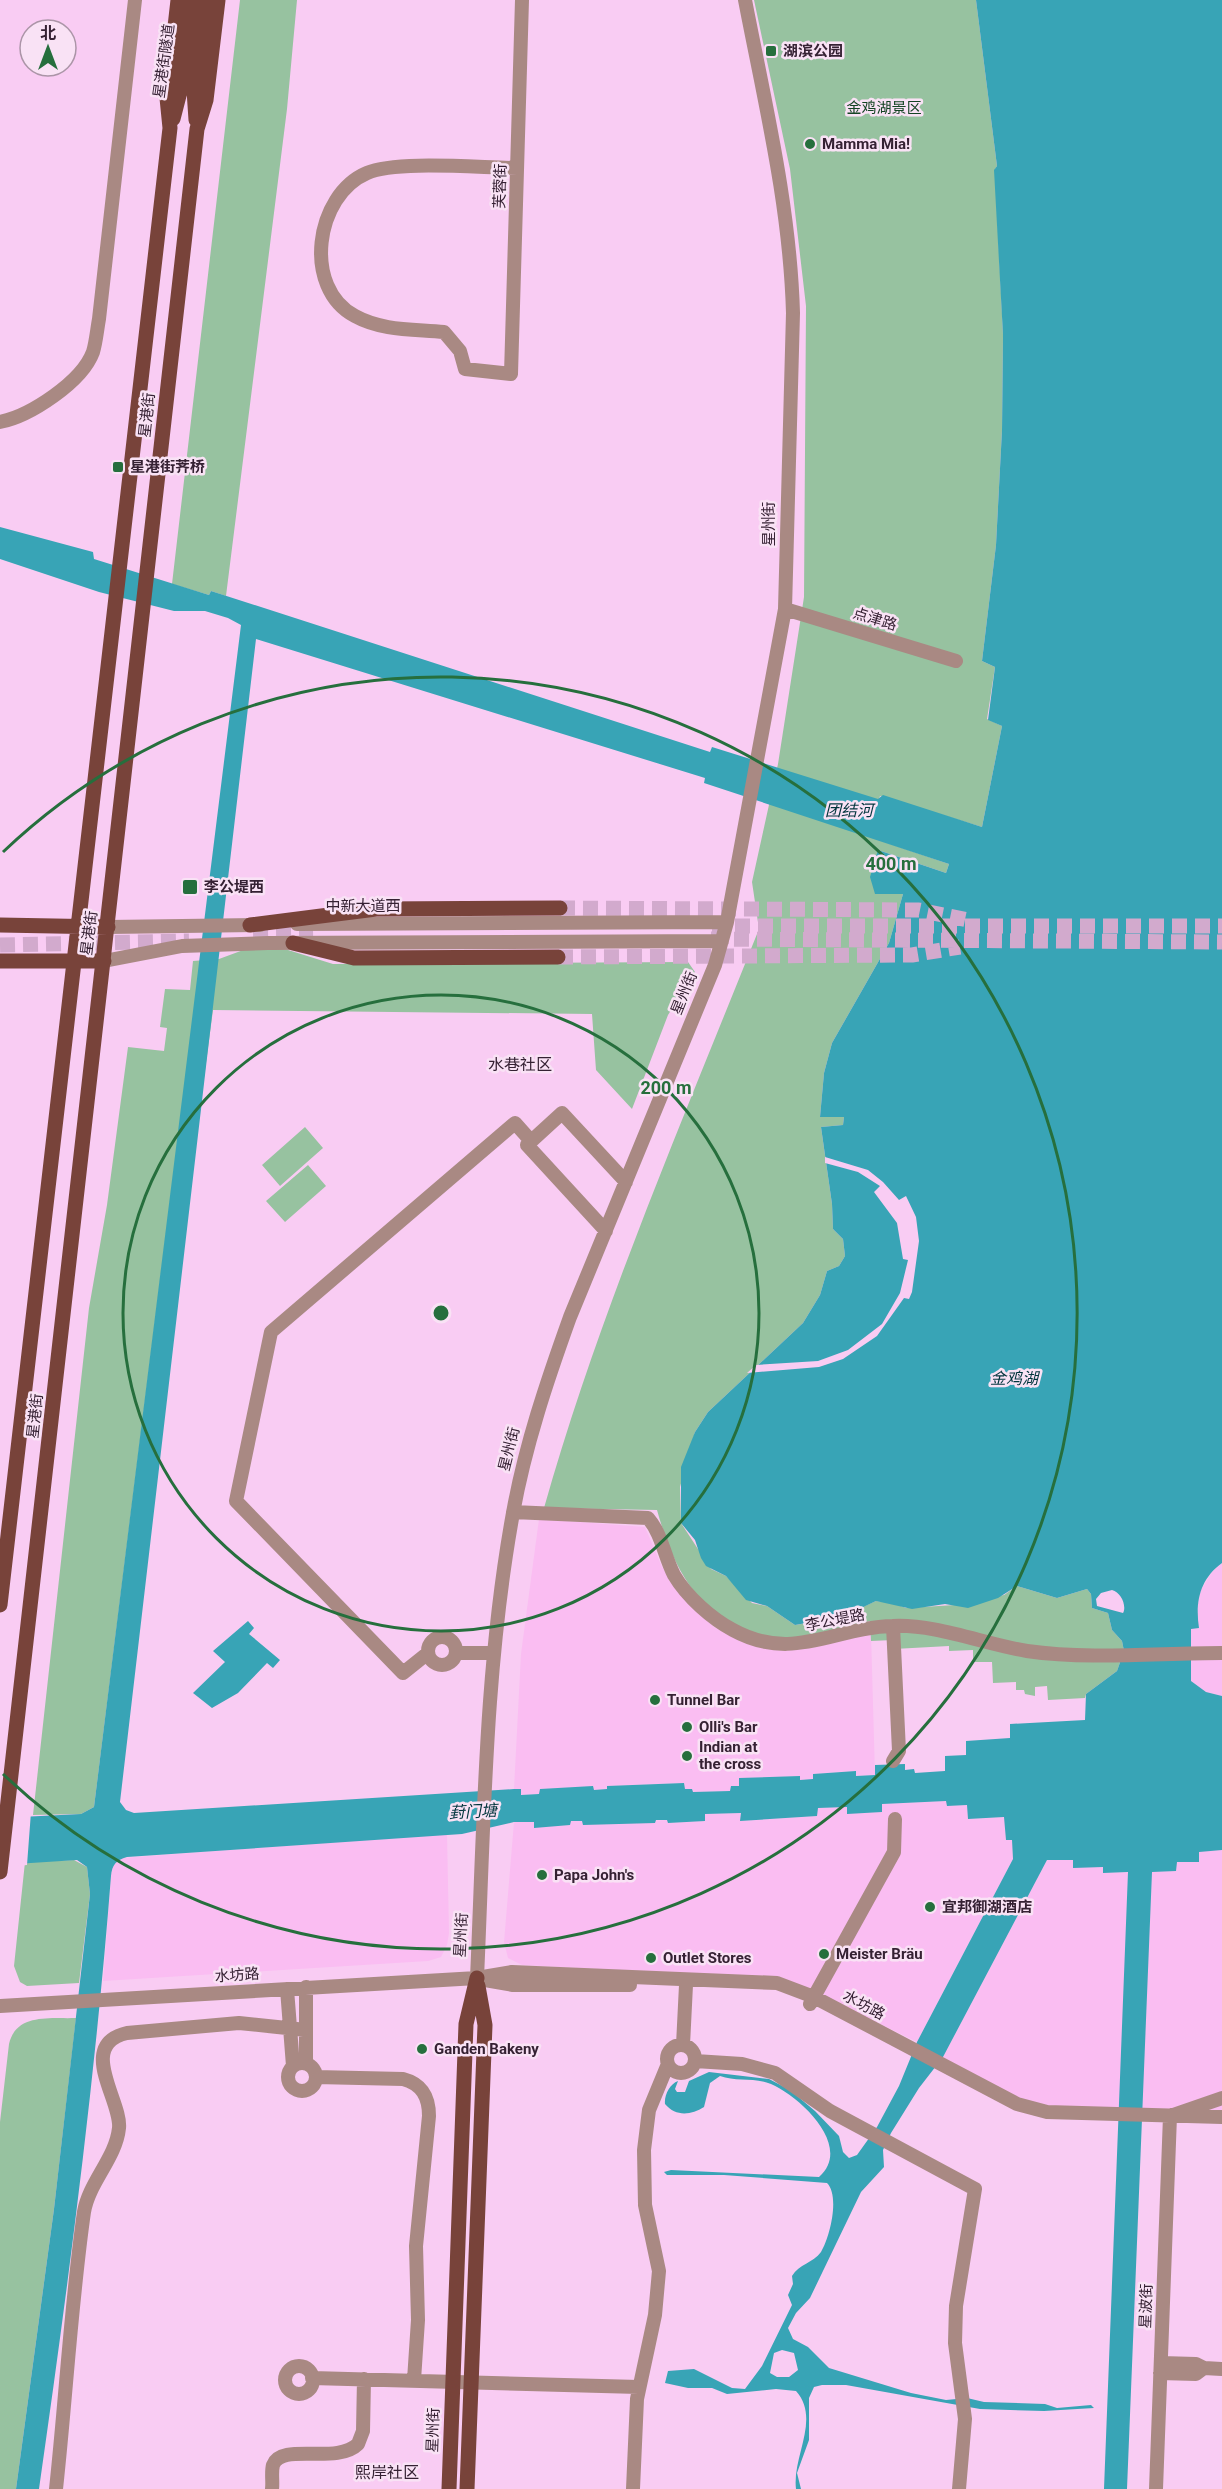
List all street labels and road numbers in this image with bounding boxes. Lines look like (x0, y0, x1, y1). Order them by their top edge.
street label: 星港街隧道 (150, 23, 178, 99)
street label: 芙蓉街 (490, 163, 510, 209)
street label: 星港街 (136, 392, 158, 438)
street label: 星州街 (760, 501, 778, 547)
street label: 点津路 (851, 604, 899, 634)
street label: 中新大道西 (325, 897, 401, 915)
street label: 星港街 (77, 910, 101, 956)
street label: 星州街 (667, 969, 701, 1017)
street label: 星港街 (24, 1393, 46, 1439)
street label: 星州街 (495, 1425, 523, 1473)
street label: 李公堤路 (804, 1605, 866, 1635)
street label: 星州街 (451, 1912, 471, 1958)
street label: 水坊路 (214, 1964, 260, 1986)
street label: 水坊路 (840, 1986, 888, 2024)
street label: 星波街 (1136, 2283, 1156, 2329)
street label: 星州街 (423, 2407, 443, 2453)

